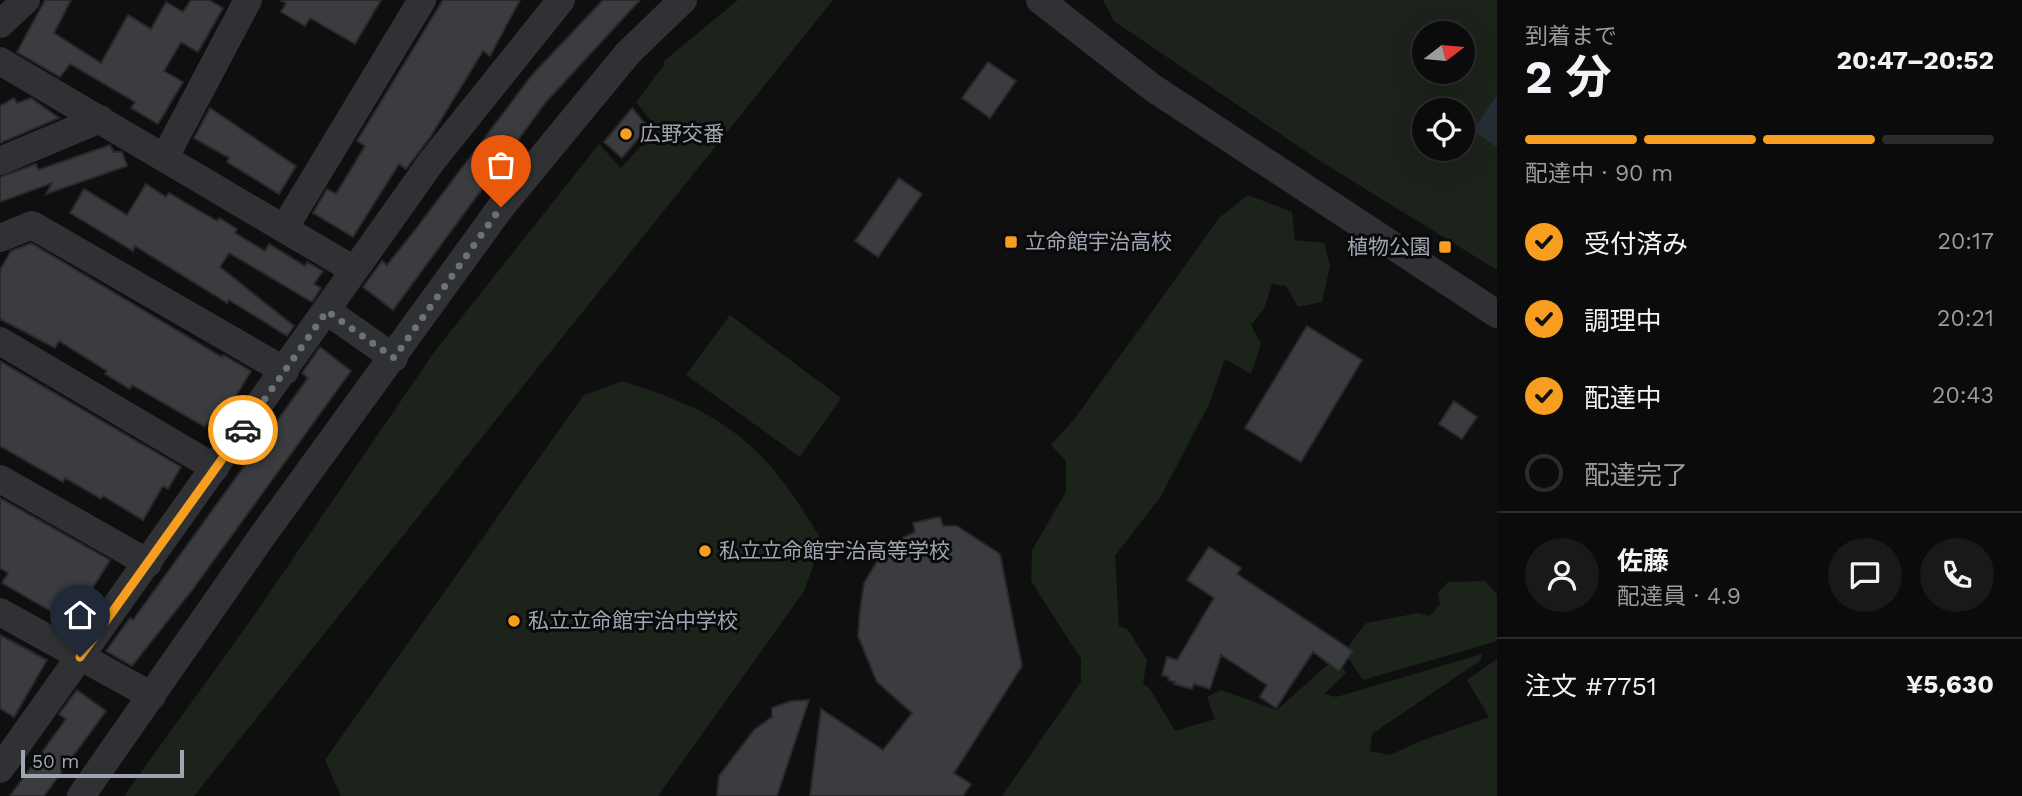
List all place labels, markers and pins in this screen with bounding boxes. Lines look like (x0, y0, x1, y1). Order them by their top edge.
place label: 広野交番 (640, 121, 724, 146)
marker: 広野交番 (618, 126, 634, 142)
pin (471, 135, 531, 207)
place label: 立命館宇治高校 (1025, 229, 1172, 254)
marker: 立命館宇治高校 (1003, 234, 1019, 250)
place label: 植物公園 (1347, 234, 1431, 259)
marker: 植物公園 (1437, 239, 1453, 255)
place label: 私立立命館宇治高等学校 (719, 538, 950, 563)
marker: 私立立命館宇治高等学校 (697, 543, 713, 559)
pin (50, 585, 110, 657)
place label: 私立立命館宇治中学校 (528, 608, 738, 633)
marker: 私立立命館宇治中学校 (506, 613, 522, 629)

